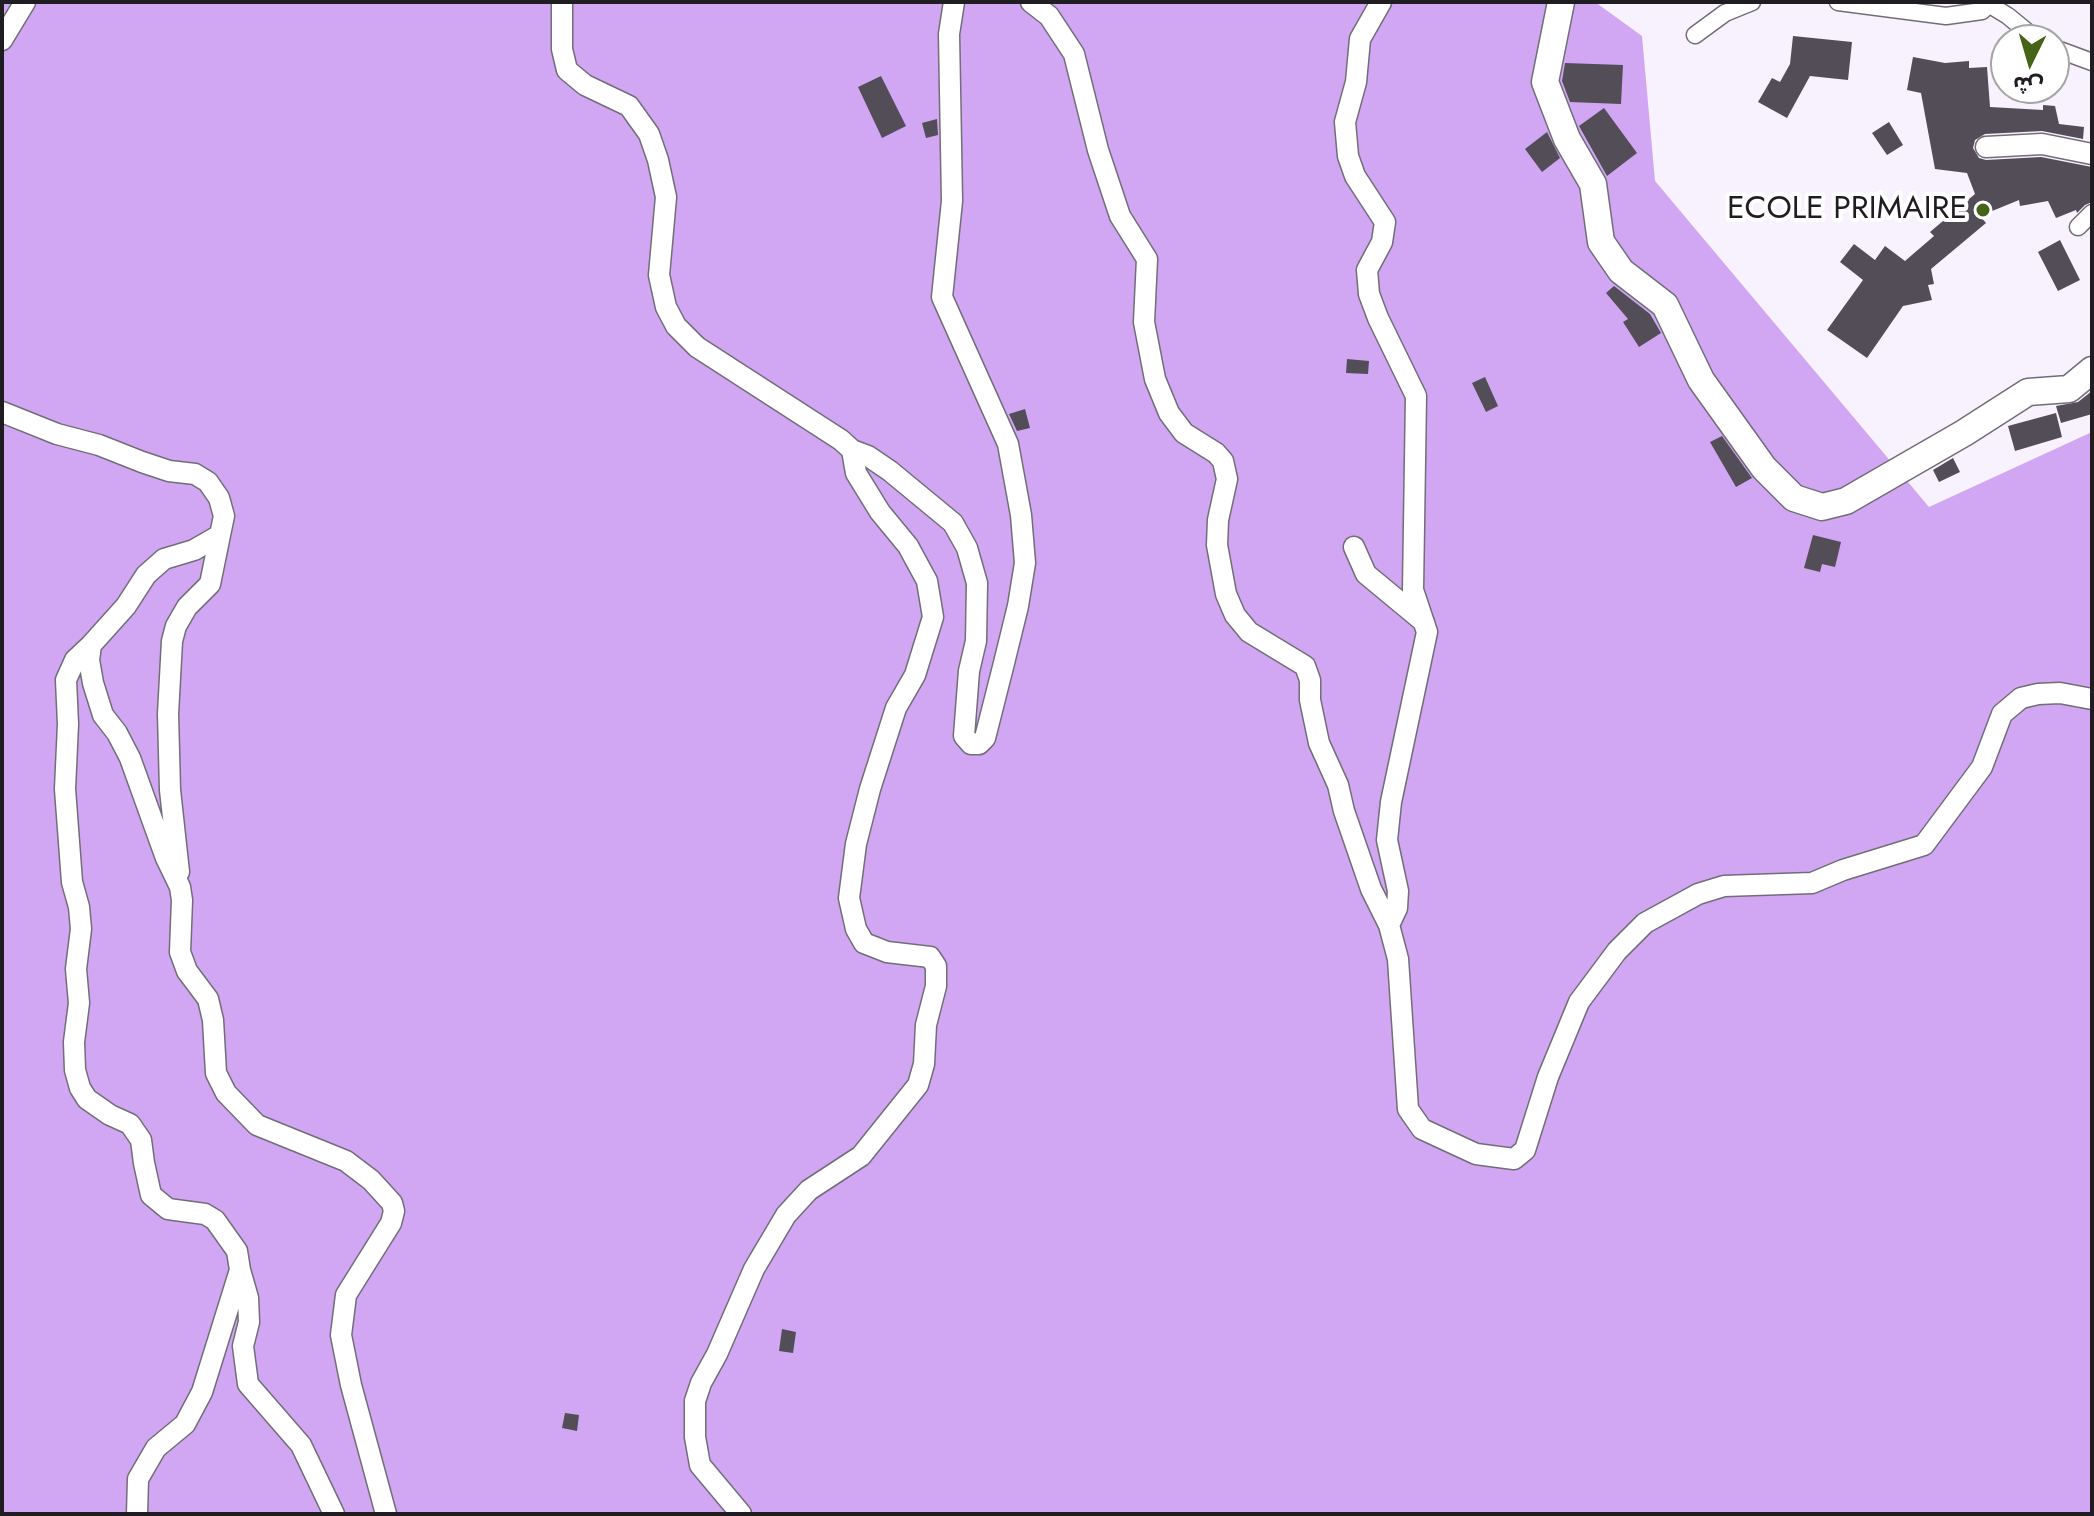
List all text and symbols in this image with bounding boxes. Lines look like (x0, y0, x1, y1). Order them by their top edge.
north arrow (1990, 24, 2070, 104)
text: ش (2012, 69, 2044, 103)
place label: ECOLE PRIMAIRE (1727, 191, 1967, 229)
marker: ECOLE PRIMAIRE (1974, 201, 1992, 219)

